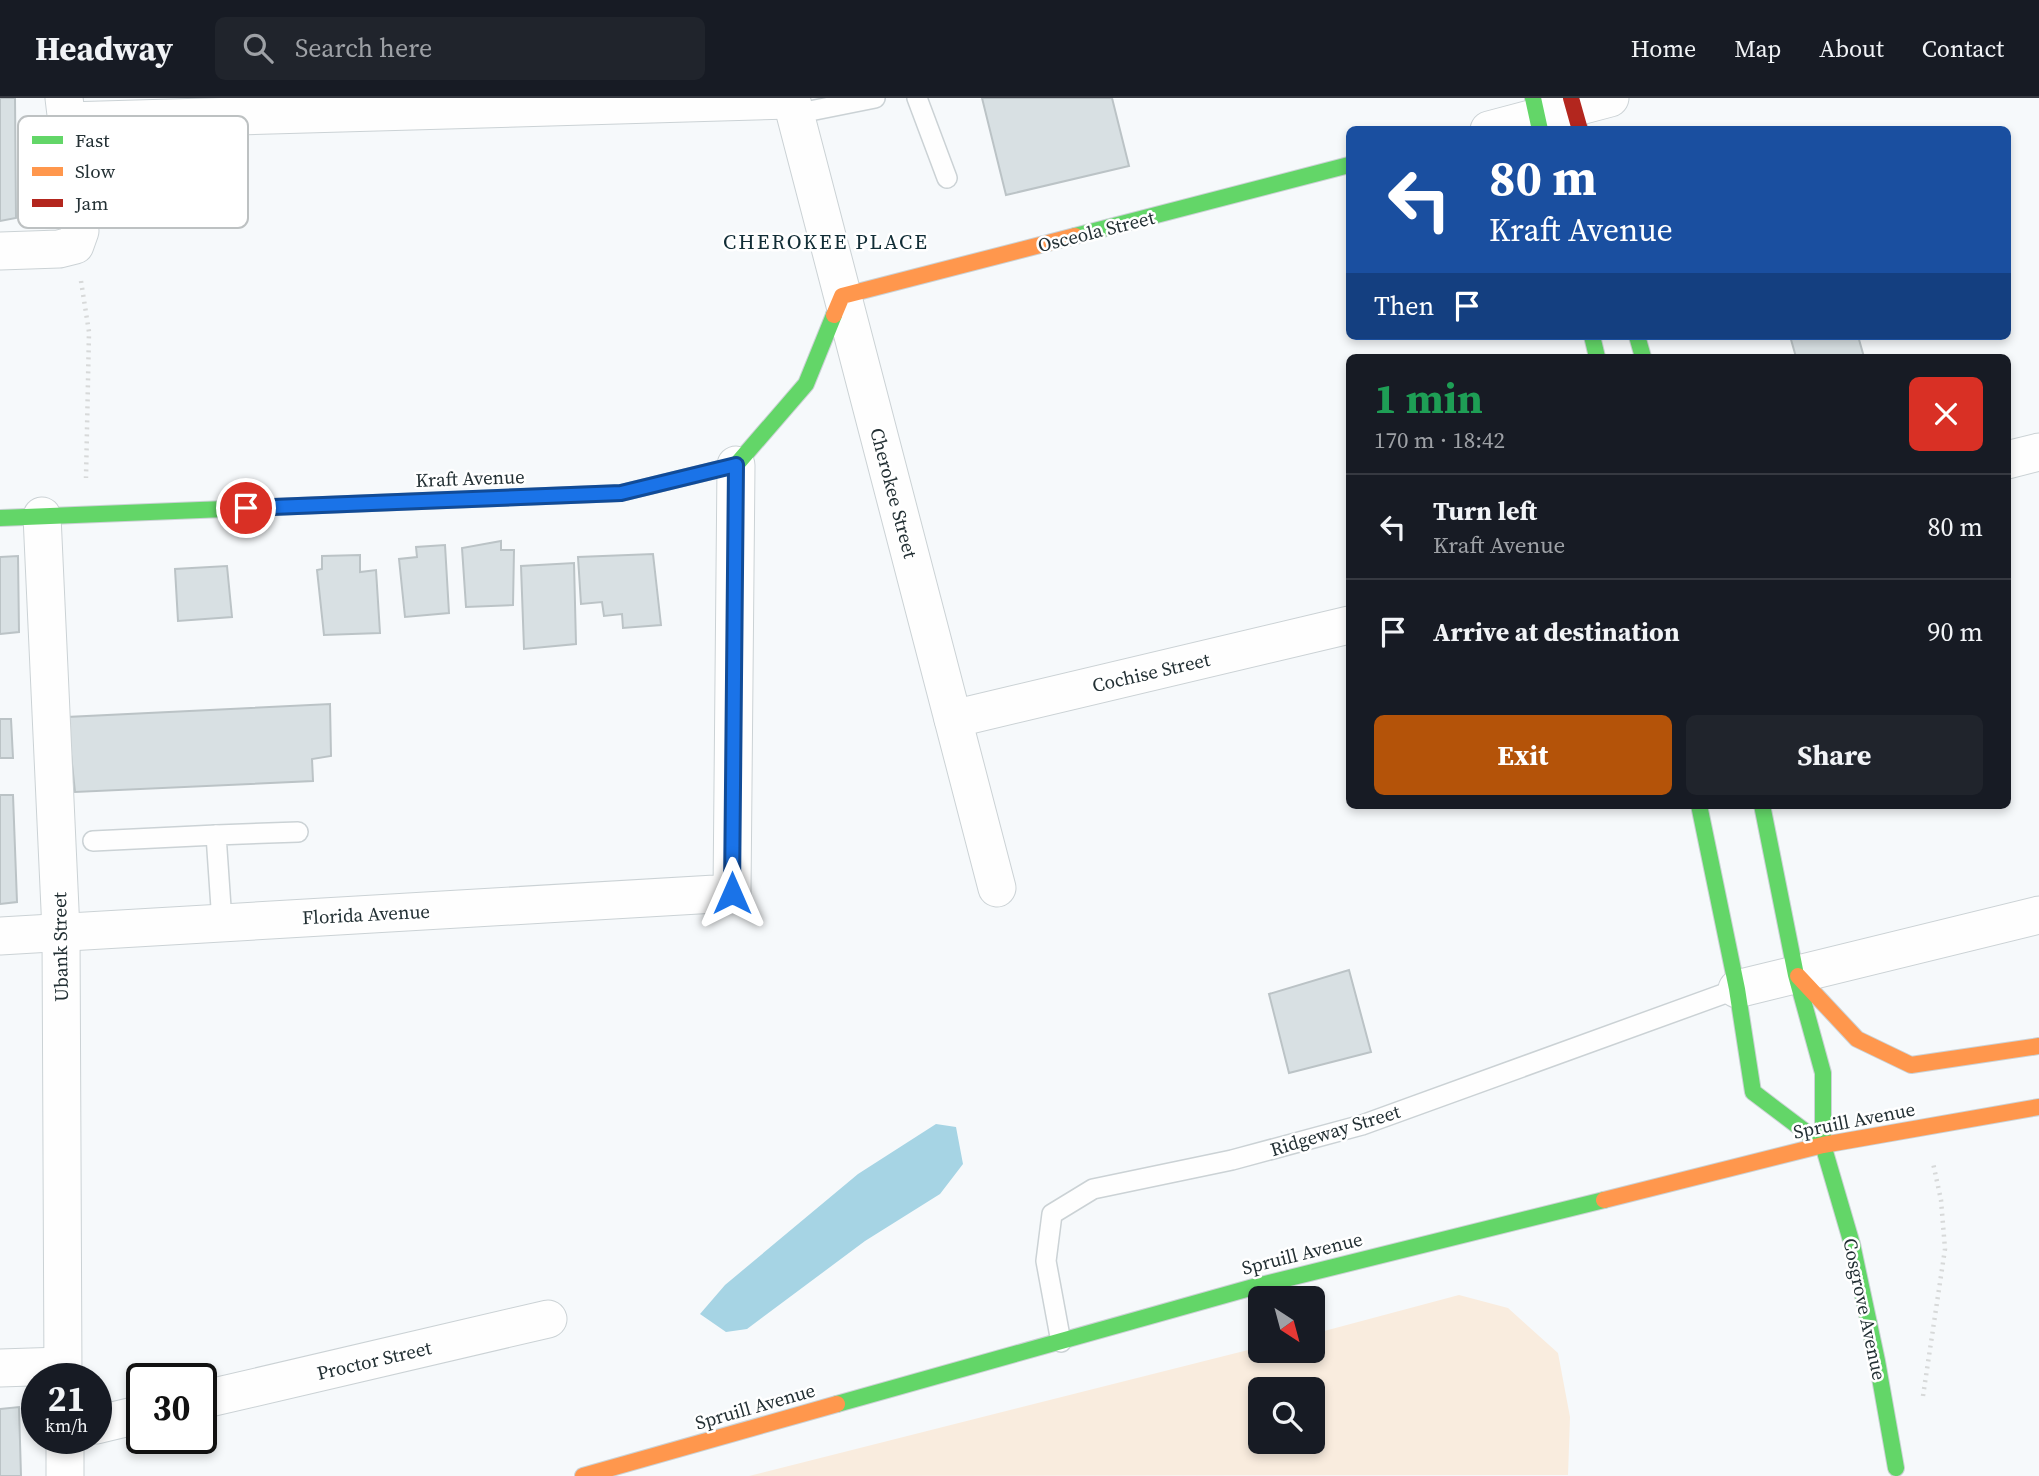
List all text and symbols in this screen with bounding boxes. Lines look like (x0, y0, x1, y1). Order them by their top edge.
search box (215, 17, 705, 80)
text: Headway (35, 26, 173, 71)
icon: search (239, 29, 277, 67)
text: Search here (295, 30, 432, 66)
text: Home (1631, 32, 1696, 65)
text: Map (1734, 32, 1781, 65)
text: About (1819, 32, 1884, 65)
text: Contact (1922, 32, 2004, 65)
legend (18, 116, 248, 228)
text: Fast (75, 127, 110, 153)
text: 80 m (1489, 144, 1597, 211)
icon: left (1374, 154, 1465, 245)
text: Slow (75, 158, 116, 184)
text: Jam (74, 190, 108, 216)
street label: Osceola Street (1035, 204, 1158, 258)
text: Kraft Avenue (1489, 208, 1673, 252)
district label: CHEROKEE PLACE (723, 227, 929, 256)
icon: arrive (1448, 287, 1486, 325)
text: Then (1374, 288, 1434, 324)
text: 1 min (1374, 369, 1483, 427)
button: close (1909, 377, 1983, 451)
text: 170 m · 18:42 (1374, 424, 1505, 456)
street label: Cherokee Street (864, 425, 924, 562)
street label: Kraft Avenue (415, 463, 525, 493)
pin (216, 478, 276, 538)
icon: arrive (227, 489, 265, 527)
text: Turn left (1433, 493, 1537, 529)
icon: left (1374, 508, 1412, 546)
text: 80 m (1928, 509, 1983, 545)
text: Kraft Avenue (1433, 529, 1565, 561)
icon: arrive (1374, 613, 1412, 651)
text: Arrive at destination (1433, 614, 1680, 650)
text: 90 m (1928, 614, 1983, 650)
street label: Cochise Street (1090, 646, 1213, 698)
button: Exit (1374, 715, 1672, 795)
button: Share (1686, 715, 1983, 795)
position arrow (695, 856, 769, 930)
street label: Ubank Street (46, 891, 74, 1002)
street label: Florida Avenue (301, 898, 431, 930)
street label: Spruill Avenue (1791, 1095, 1917, 1145)
street label: Ridgeway Street (1267, 1098, 1404, 1162)
street label: Spruill Avenue (1239, 1225, 1365, 1281)
street label: Cosgrove Avenue (1837, 1236, 1893, 1382)
north arrow (1248, 1286, 1325, 1363)
map controls (1248, 1286, 1325, 1454)
street label: Proctor Street (314, 1334, 435, 1386)
speed limit sign: 30 (126, 1363, 217, 1454)
text: 21 (48, 1375, 85, 1423)
street label: Spruill Avenue (692, 1376, 818, 1436)
button: search (1248, 1377, 1325, 1454)
text: km/h (45, 1413, 88, 1438)

